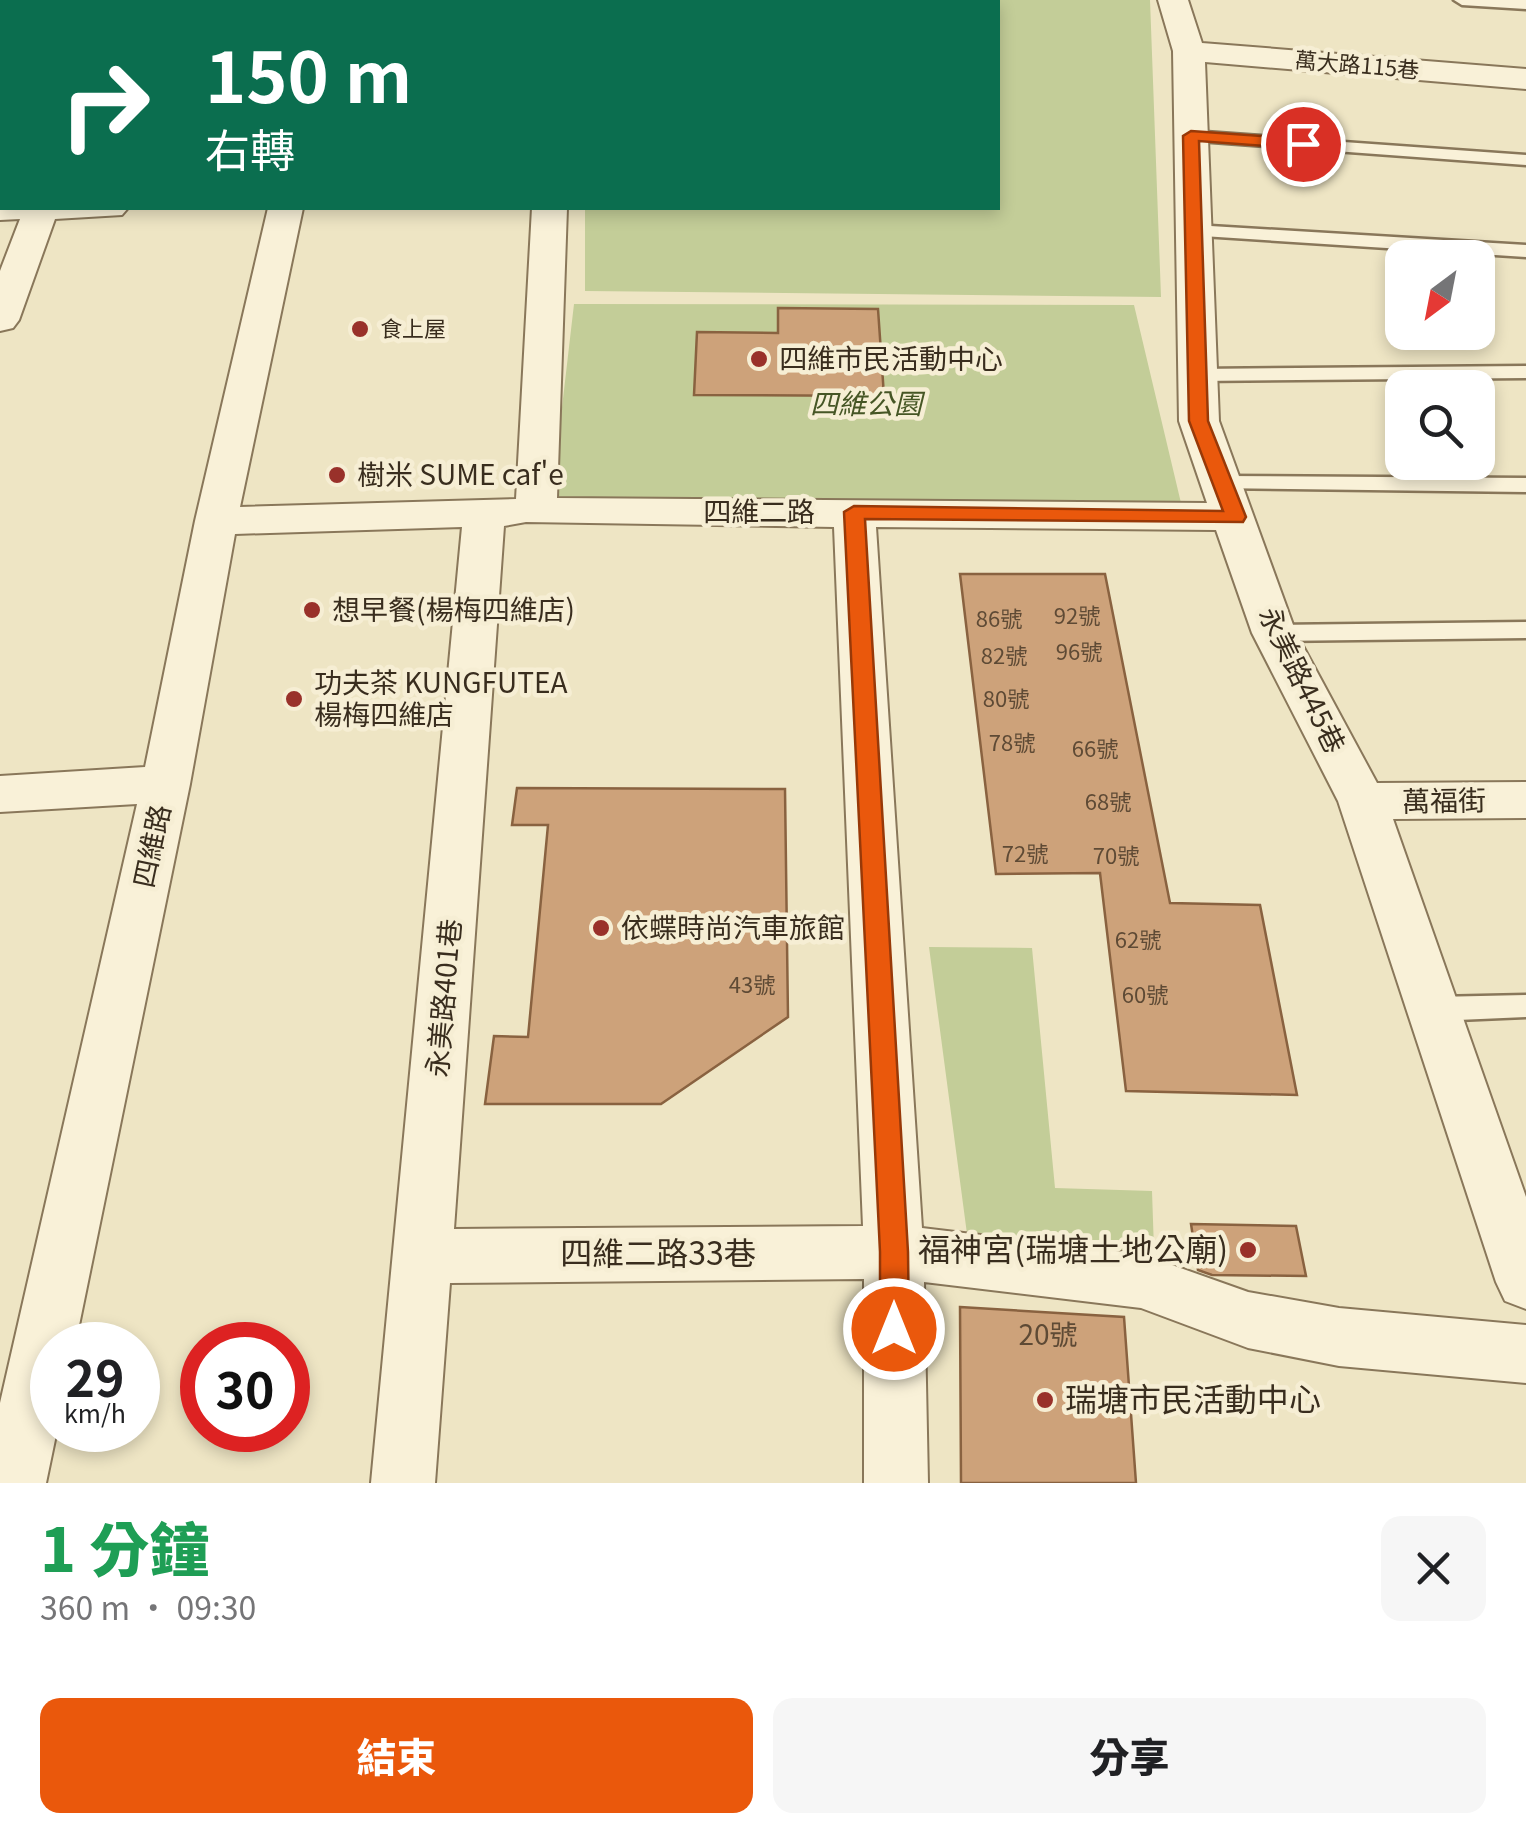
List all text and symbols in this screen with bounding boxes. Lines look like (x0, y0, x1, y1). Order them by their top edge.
text: 150 m (205, 22, 412, 123)
icon: right (40, 40, 170, 170)
street label: 萬大路115巷 (1294, 42, 1421, 84)
pin (1261, 102, 1346, 187)
text: 右轉 (205, 115, 295, 180)
icon: arrive (1276, 117, 1331, 172)
north arrow (1385, 240, 1495, 350)
map controls (1385, 240, 1495, 480)
place label: 食上屋 (380, 311, 446, 343)
marker: 食上屋 (349, 318, 371, 340)
place label: 四維市民活動中心 (779, 337, 1003, 377)
marker: 四維市民活動中心 (748, 348, 770, 370)
button: search (1385, 370, 1495, 480)
park label: 四維公園 (810, 382, 926, 422)
place label: 樹米 SUME caf'e (357, 453, 564, 493)
marker: 樹米 SUME caf'e (326, 464, 348, 486)
street label: 四維二路 (703, 490, 815, 530)
place label: 想早餐(楊梅四維店) (332, 588, 575, 628)
house number: 92號 (1054, 598, 1100, 630)
marker: 想早餐(楊梅四維店) (301, 599, 323, 621)
street label: 永美路445巷 (1251, 599, 1357, 759)
house number: 86號 (976, 601, 1022, 633)
house number: 96號 (1056, 634, 1102, 666)
house number: 82號 (981, 638, 1027, 670)
place label: 功夫茶 KUNGFUTEA 楊梅四維店 (314, 661, 568, 733)
house number: 80號 (983, 681, 1029, 713)
marker: 功夫茶 KUNGFUTEA 楊梅四維店 (283, 688, 305, 710)
house number: 78號 (989, 725, 1035, 757)
house number: 66號 (1072, 731, 1118, 763)
street label: 萬福街 (1402, 778, 1486, 820)
house number: 68號 (1085, 784, 1131, 816)
street label: 四維路 (122, 800, 178, 891)
house number: 72號 (1002, 836, 1048, 868)
house number: 70號 (1093, 838, 1139, 870)
place label: 依蝶時尚汽車旅館 (621, 906, 845, 946)
street label: 永美路401巷 (415, 917, 469, 1079)
marker: 依蝶時尚汽車旅館 (590, 917, 612, 939)
house number: 62號 (1115, 922, 1161, 954)
house number: 43號 (729, 967, 775, 999)
house number: 60號 (1122, 977, 1168, 1009)
place label: 福神宮(瑞塘土地公廟) (918, 1224, 1228, 1270)
street label: 四維二路33巷 (560, 1228, 756, 1274)
marker: 福神宮(瑞塘土地公廟) (1237, 1239, 1259, 1261)
position arrow (842, 1277, 946, 1381)
house number: 20號 (1018, 1313, 1078, 1353)
speed limit sign: 30 (180, 1322, 310, 1452)
text: 29 (66, 1339, 125, 1411)
place label: 瑞塘市民活動中心 (1065, 1374, 1321, 1420)
marker: 瑞塘市民活動中心 (1034, 1389, 1056, 1411)
text: km/h (64, 1394, 126, 1430)
text: 1 分鐘 (40, 1502, 210, 1589)
button: close (1381, 1516, 1486, 1621)
text: 360 m · 09:30 (40, 1583, 256, 1629)
button: 結束 (40, 1698, 753, 1813)
button: 分享 (773, 1698, 1486, 1813)

